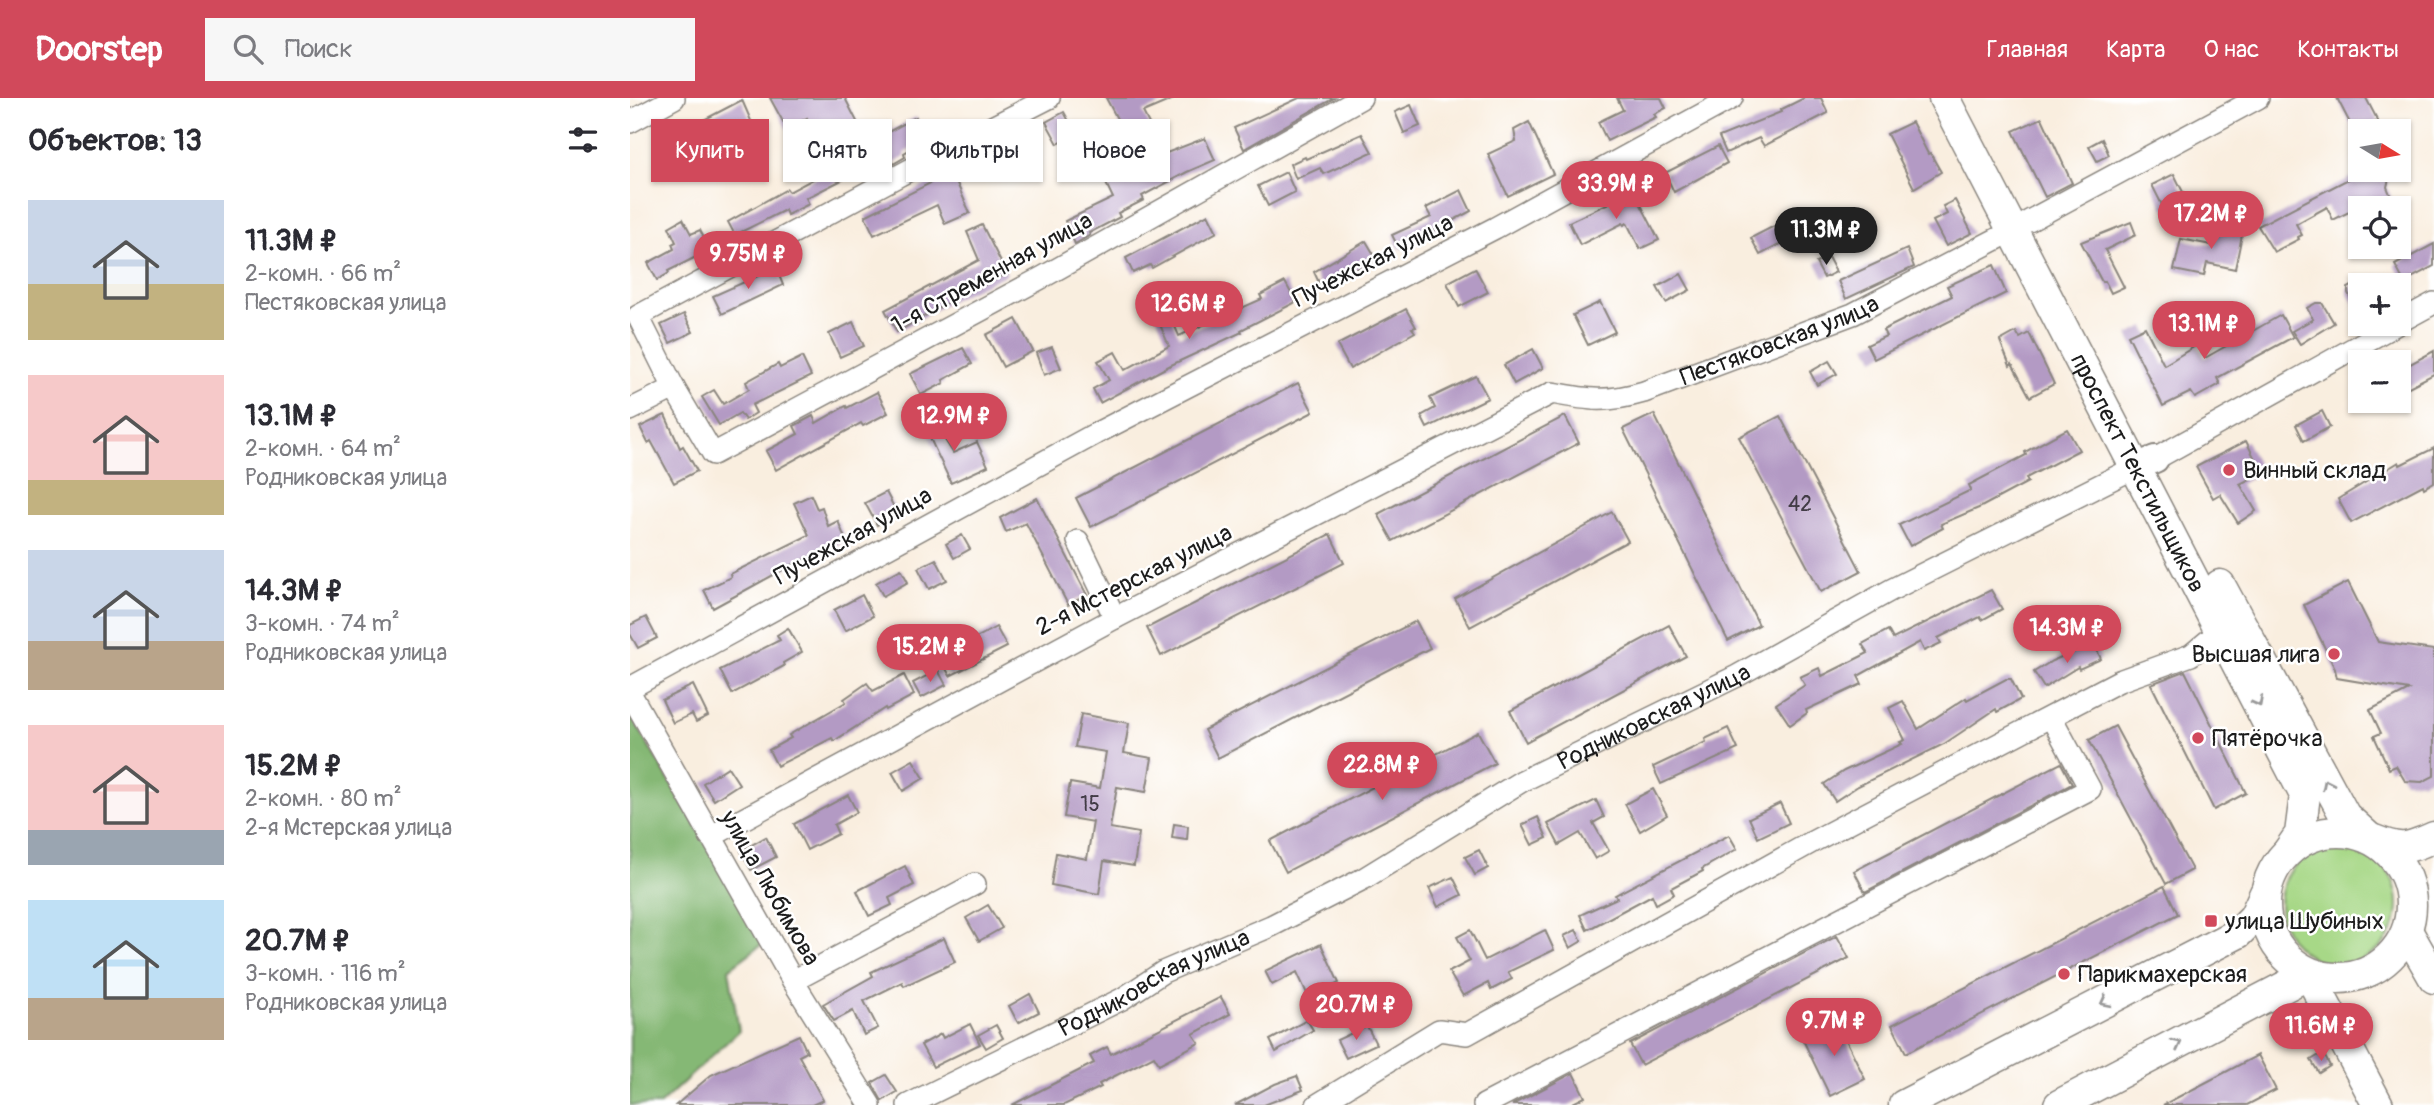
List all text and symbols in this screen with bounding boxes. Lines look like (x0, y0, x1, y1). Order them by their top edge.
search box (205, 18, 695, 81)
text: Doorstep (35, 29, 163, 70)
icon: search (229, 30, 267, 68)
text: Поиск (285, 33, 353, 65)
text: Главная (1987, 35, 2068, 64)
text: Карта (2106, 35, 2166, 64)
text: О нас (2204, 35, 2259, 64)
text: Контакты (2297, 35, 2399, 64)
chip: Купить (651, 119, 769, 182)
chip: Снять (783, 119, 892, 182)
chip: Фильтры (906, 119, 1043, 182)
chip: Новое (1057, 119, 1170, 182)
north arrow (2348, 119, 2412, 182)
map controls (2348, 119, 2411, 413)
icon: filters (564, 121, 602, 159)
text: Объектов: 13 (28, 122, 202, 159)
pin: 33.9M ₽ (1551, 162, 1681, 221)
text: 33.9M ₽ (1577, 169, 1655, 198)
pin: 17.2M ₽ (2146, 192, 2276, 251)
button: locate (2348, 196, 2411, 259)
text: 17.2M ₽ (2174, 199, 2248, 228)
street label: 1-я Стременная улица (887, 206, 1097, 340)
street label: Пучежская улица (1288, 208, 1458, 314)
pin: 11.3M ₽ (1761, 208, 1891, 267)
text: 11.3M ₽ (1790, 215, 1862, 244)
text: 11.3M ₽ (245, 222, 338, 259)
icon: home (84, 228, 168, 312)
pin: 9.75M ₽ (683, 232, 813, 291)
text: 9.75M ₽ (710, 239, 786, 268)
text: 2-комн. · 66 m² (245, 259, 401, 288)
button: + (2348, 273, 2411, 336)
pin: 12.6M ₽ (1124, 282, 1254, 341)
text: Пестяковская улица (245, 288, 447, 317)
text: 12.6M ₽ (1151, 289, 1227, 318)
street label: Пестяковская улица (1676, 289, 1884, 392)
pin: 13.1M ₽ (2139, 302, 2269, 361)
text: 13.1M ₽ (2168, 309, 2240, 338)
street label: проспект Текстильщиков (2064, 348, 2212, 597)
button: − (2348, 350, 2411, 413)
pin: 12.9M ₽ (889, 394, 1019, 453)
text: 13.1M ₽ (245, 397, 338, 434)
text: 12.9M ₽ (917, 401, 991, 430)
icon: home (84, 403, 168, 487)
text: 2-комн. · 64 m² (245, 434, 401, 463)
place label: Винный склад (2243, 456, 2387, 485)
marker: Винный склад (2221, 462, 2237, 478)
text: Родниковская улица (245, 463, 447, 492)
street label: Пучежская улица (769, 481, 937, 591)
house number: 42 (1788, 491, 1812, 518)
street label: 2-я Мстерская улица (1031, 518, 1237, 642)
text: 14.3M ₽ (245, 572, 344, 609)
icon: home (84, 578, 168, 662)
pin: 14.3M ₽ (2002, 606, 2132, 665)
text: 3-комн. · 74 m² (245, 609, 400, 638)
text: 14.3M ₽ (2029, 613, 2105, 642)
pin: 15.2M ₽ (865, 624, 995, 684)
text: 15.2M ₽ (893, 632, 967, 661)
text: Родниковская улица (245, 638, 447, 667)
place label: Высшая лига (2192, 640, 2320, 669)
marker: Высшая лига (2326, 646, 2342, 662)
street label: Родниковская улица (1553, 657, 1755, 776)
one-way arrow (2250, 694, 2264, 707)
place label: Пятёрочка (2212, 724, 2323, 753)
marker: Пятёрочка (2190, 730, 2206, 746)
pin: 22.8M ₽ (1317, 742, 1447, 802)
text: 15.2M ₽ (245, 747, 342, 784)
text: 22.8M ₽ (1343, 750, 1421, 779)
icon: home (84, 753, 168, 837)
one-way arrow (2321, 779, 2335, 791)
text: 2-комн. · 80 m² (245, 784, 402, 813)
house number: 15 (1080, 791, 1100, 818)
street label: улица Любимова (713, 804, 826, 971)
text: 2-я Мстерская улица (245, 813, 452, 842)
place label: улица Шубиных (2224, 907, 2384, 936)
marker: улица Шубиных (2203, 913, 2219, 929)
text: 20.7M ₽ (245, 922, 351, 959)
street label: Родниковская улица (1053, 922, 1254, 1043)
icon: home (84, 928, 168, 1012)
text: 3-комн. · 116 m² (245, 959, 406, 988)
place label: Парикмахерская (2078, 960, 2247, 989)
marker: Парикмахерская (2056, 966, 2072, 982)
pin: 20.7M ₽ (1291, 982, 1421, 1042)
text: Родниковская улица (245, 988, 447, 1017)
text: 20.7M ₽ (1315, 990, 1397, 1019)
one-way arrow (2100, 993, 2112, 1007)
pin: 9.7M ₽ (1777, 998, 1891, 1058)
pin: 11.6M ₽ (2256, 1004, 2386, 1063)
text: 9.7M ₽ (1802, 1006, 1866, 1035)
text: 11.6M ₽ (2285, 1011, 2357, 1040)
one-way arrow (2170, 1038, 2183, 1052)

